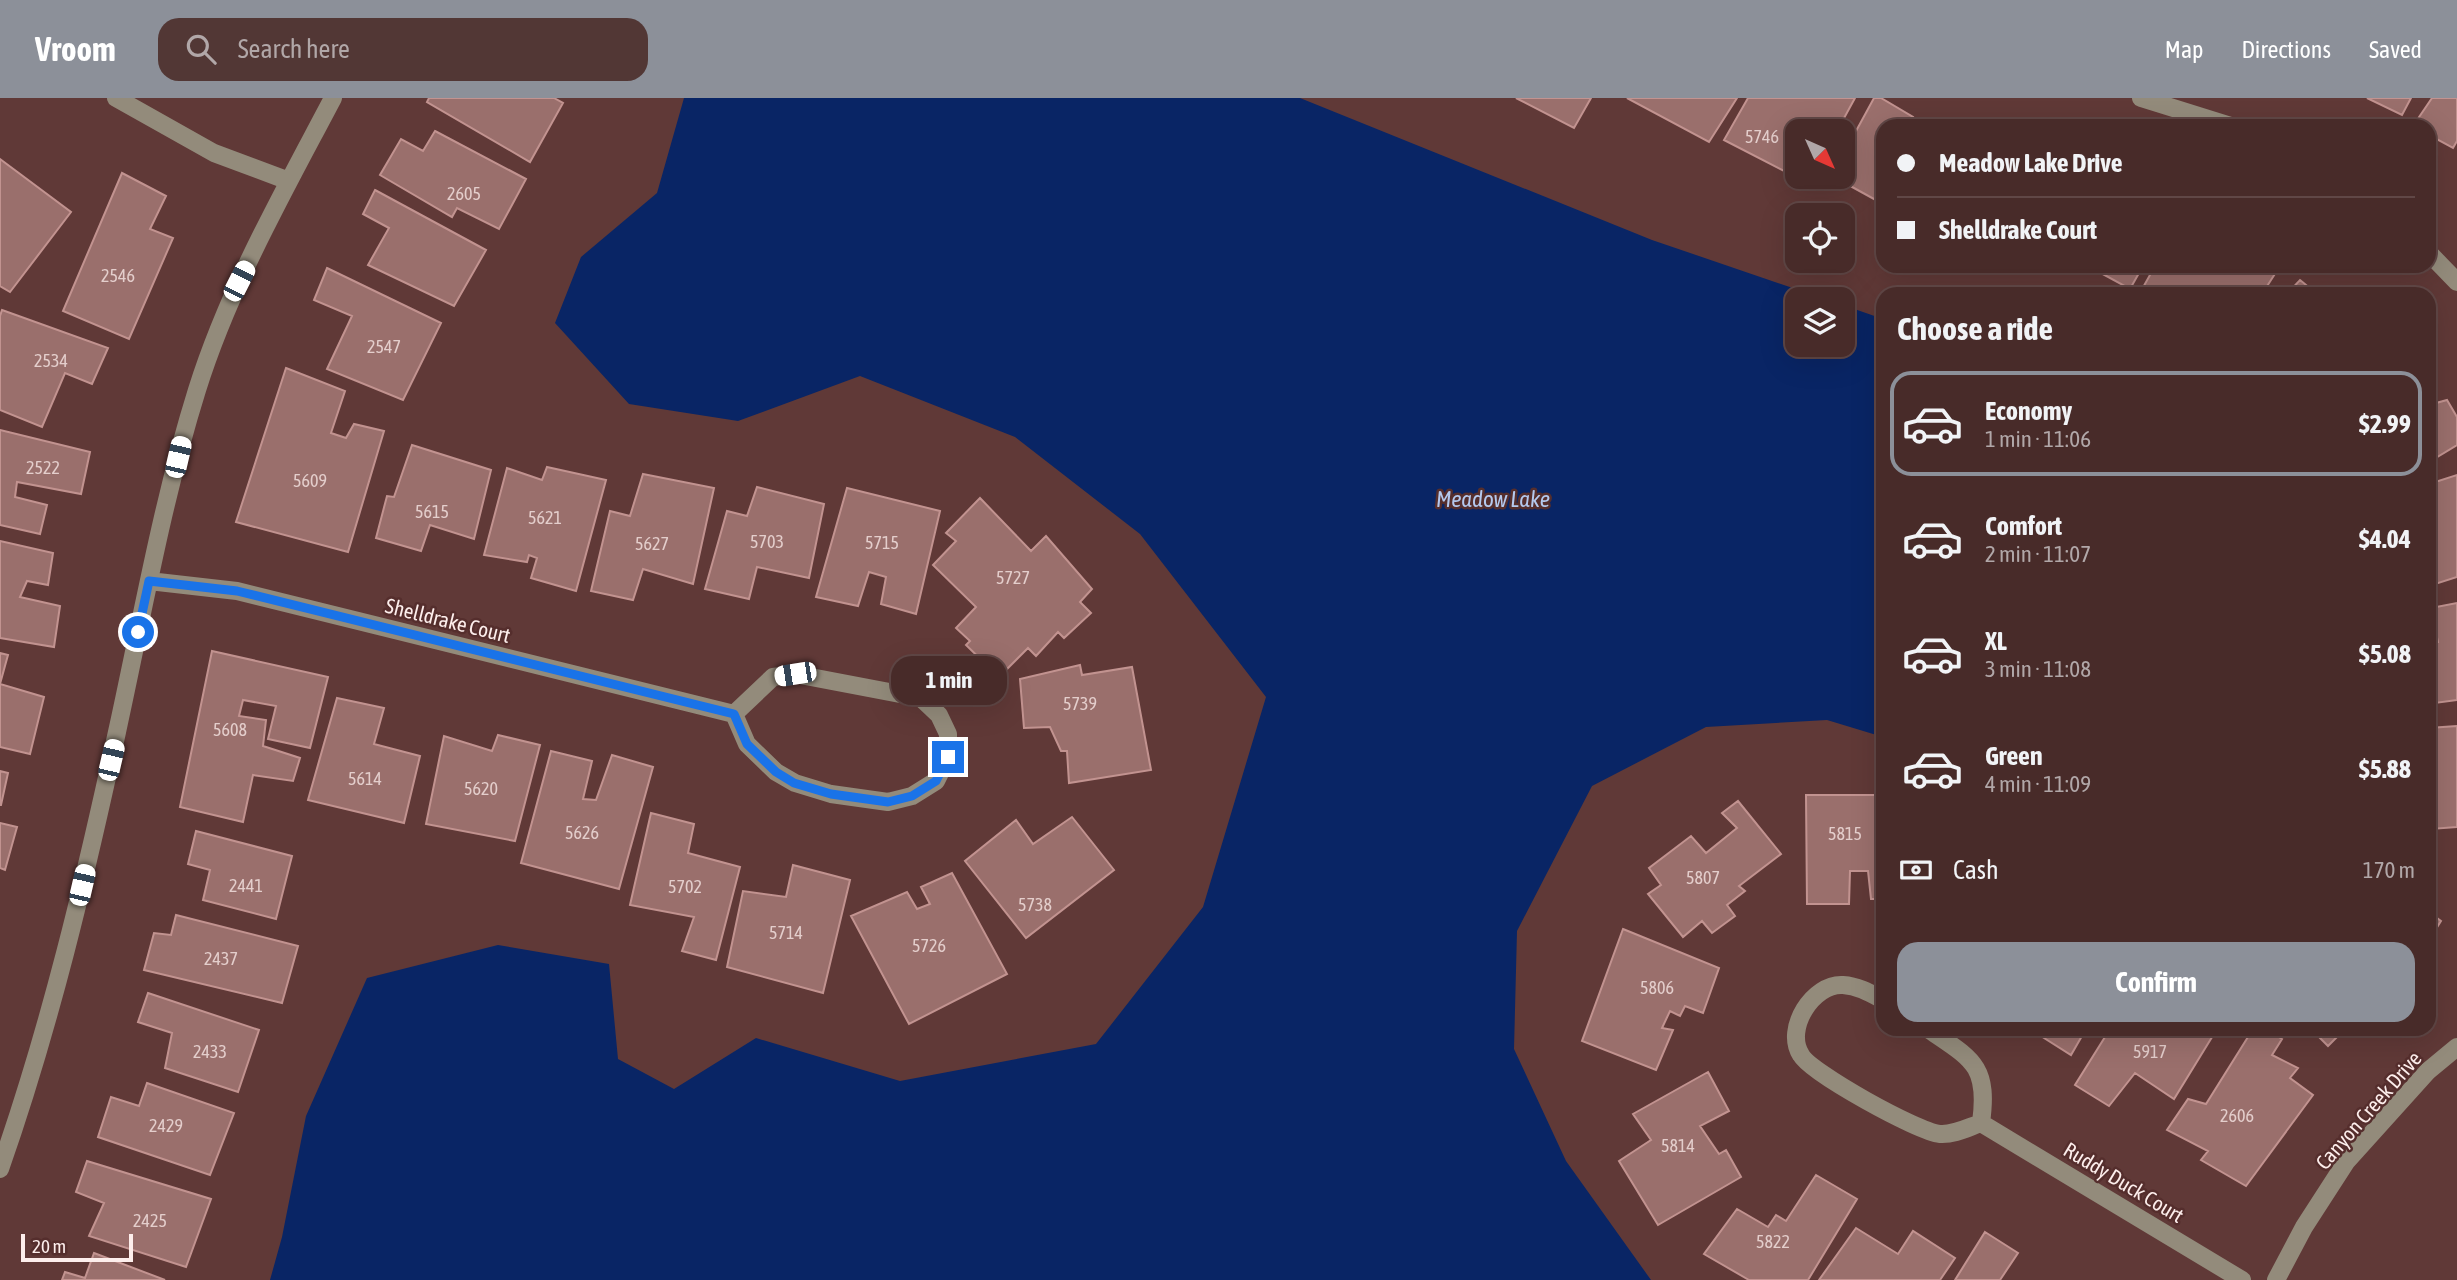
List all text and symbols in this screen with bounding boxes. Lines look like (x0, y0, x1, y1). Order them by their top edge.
search box (158, 18, 648, 81)
text: Vroom (35, 30, 116, 68)
icon: search (182, 30, 220, 68)
text: Search here (238, 34, 350, 64)
text: Map (2165, 36, 2203, 63)
text: Directions (2241, 36, 2331, 63)
text: Saved (2369, 36, 2422, 63)
north arrow (1785, 119, 1855, 189)
map controls (1785, 119, 1855, 357)
house number: 5746 (1745, 126, 1779, 147)
text: Meadow Lake Drive (1939, 148, 2123, 178)
house number: 2605 (447, 183, 481, 204)
button: locate (1785, 203, 1855, 273)
text: Shelldrake Court (1939, 215, 2097, 245)
car (221, 258, 258, 304)
house number: 2546 (101, 265, 135, 286)
button: layers (1785, 287, 1855, 357)
text: Choose a ride (1897, 310, 2053, 347)
house number: 2547 (367, 336, 401, 357)
house number: 2534 (34, 350, 68, 371)
icon: car (1901, 392, 1964, 455)
text: Economy (1985, 396, 2072, 426)
text: $2.99 (2359, 409, 2411, 439)
text: 1 min · 11:06 (1985, 426, 2091, 452)
car (164, 434, 193, 480)
house number: 2522 (26, 457, 60, 478)
house number: 5609 (293, 470, 327, 491)
water label: Meadow Lake (1436, 486, 1550, 512)
house number: 5615 (415, 501, 449, 522)
house number: 5621 (528, 507, 562, 528)
icon: car (1901, 507, 1964, 570)
text: Comfort (1985, 511, 2062, 541)
text: $4.04 (2359, 524, 2411, 554)
house number: 5703 (750, 531, 784, 552)
house number: 5715 (865, 532, 899, 553)
house number: 5627 (635, 533, 669, 554)
text: 2 min · 11:07 (1985, 541, 2091, 567)
house number: 5727 (996, 567, 1030, 588)
street label: Shelldrake Court (383, 593, 513, 647)
route start (122, 616, 154, 648)
icon: car (1901, 622, 1964, 685)
text: XL (1985, 626, 2007, 656)
text: $5.08 (2359, 639, 2411, 669)
callout: 1 min (890, 656, 1006, 704)
text: 3 min · 11:08 (1985, 656, 2091, 682)
car (773, 660, 818, 688)
text: 1 min (926, 667, 972, 693)
house number: 5739 (1063, 693, 1097, 714)
house number: 5608 (213, 719, 247, 740)
car (97, 737, 126, 783)
icon: car (1901, 737, 1964, 800)
route end (932, 741, 964, 773)
text: Green (1985, 741, 2043, 771)
text: $5.88 (2359, 754, 2411, 784)
house number: 5614 (348, 768, 382, 789)
text: 4 min · 11:09 (1985, 771, 2091, 797)
house number: 5620 (464, 778, 498, 799)
house number: 5626 (565, 822, 599, 843)
house number: 5815 (1828, 823, 1862, 844)
icon: cash (1897, 851, 1935, 889)
text: Cash (1953, 855, 1999, 885)
text: 170 m (2363, 857, 2415, 883)
car (68, 862, 97, 908)
house number: 5807 (1686, 867, 1720, 888)
house number: 2441 (229, 875, 263, 896)
house number: 5702 (668, 876, 702, 897)
house number: 5738 (1018, 894, 1052, 915)
house number: 5714 (769, 922, 803, 943)
house number: 5726 (912, 935, 946, 956)
button: Confirm (1897, 942, 2415, 1022)
house number: 2437 (204, 948, 238, 969)
house number: 5806 (1640, 977, 1674, 998)
house number: 2433 (193, 1041, 227, 1062)
house number: 5917 (2133, 1041, 2167, 1062)
street label: Canyon Creek Drive (2310, 1046, 2426, 1174)
house number: 2606 (2220, 1105, 2254, 1126)
house number: 2429 (149, 1115, 183, 1136)
house number: 5814 (1661, 1135, 1695, 1156)
street label: Ruddy Duck Court (2060, 1137, 2188, 1227)
house number: 2425 (133, 1210, 167, 1231)
scale bar (21, 1231, 133, 1263)
house number: 5822 (1756, 1231, 1790, 1252)
text: 20 m (32, 1235, 66, 1257)

